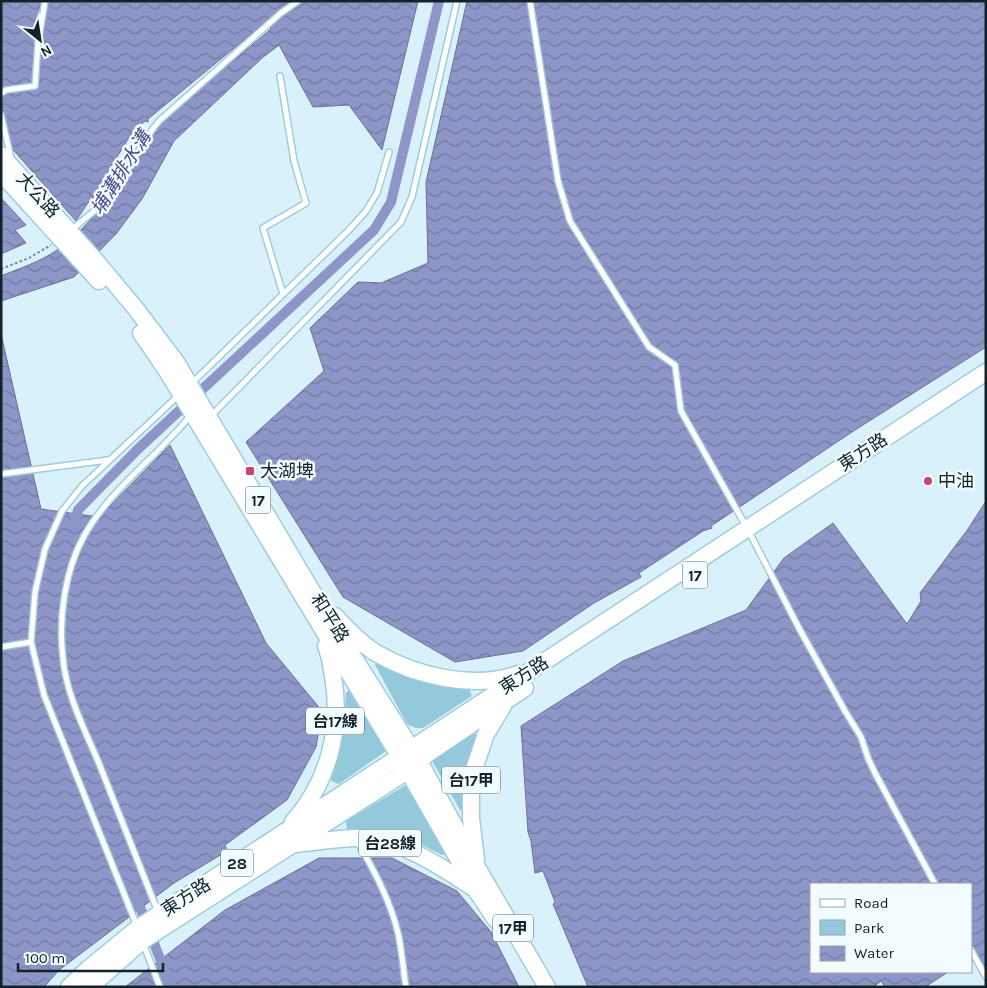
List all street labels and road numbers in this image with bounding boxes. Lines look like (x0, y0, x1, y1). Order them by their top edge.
street label: 大公路 (12, 168, 64, 222)
street label: 東方路 (834, 428, 892, 476)
road number: 17 (246, 486, 270, 514)
road number: 17 (682, 562, 708, 588)
street label: 和平路 (306, 589, 354, 647)
street label: 東方路 (495, 651, 553, 699)
road number: 台17線 (306, 708, 364, 734)
road number: 台17甲 (442, 766, 500, 794)
road number: 台28線 (359, 830, 421, 856)
road number: 28 (221, 850, 253, 876)
street label: 東方路 (157, 873, 215, 921)
road number: 17甲 (493, 914, 533, 941)

